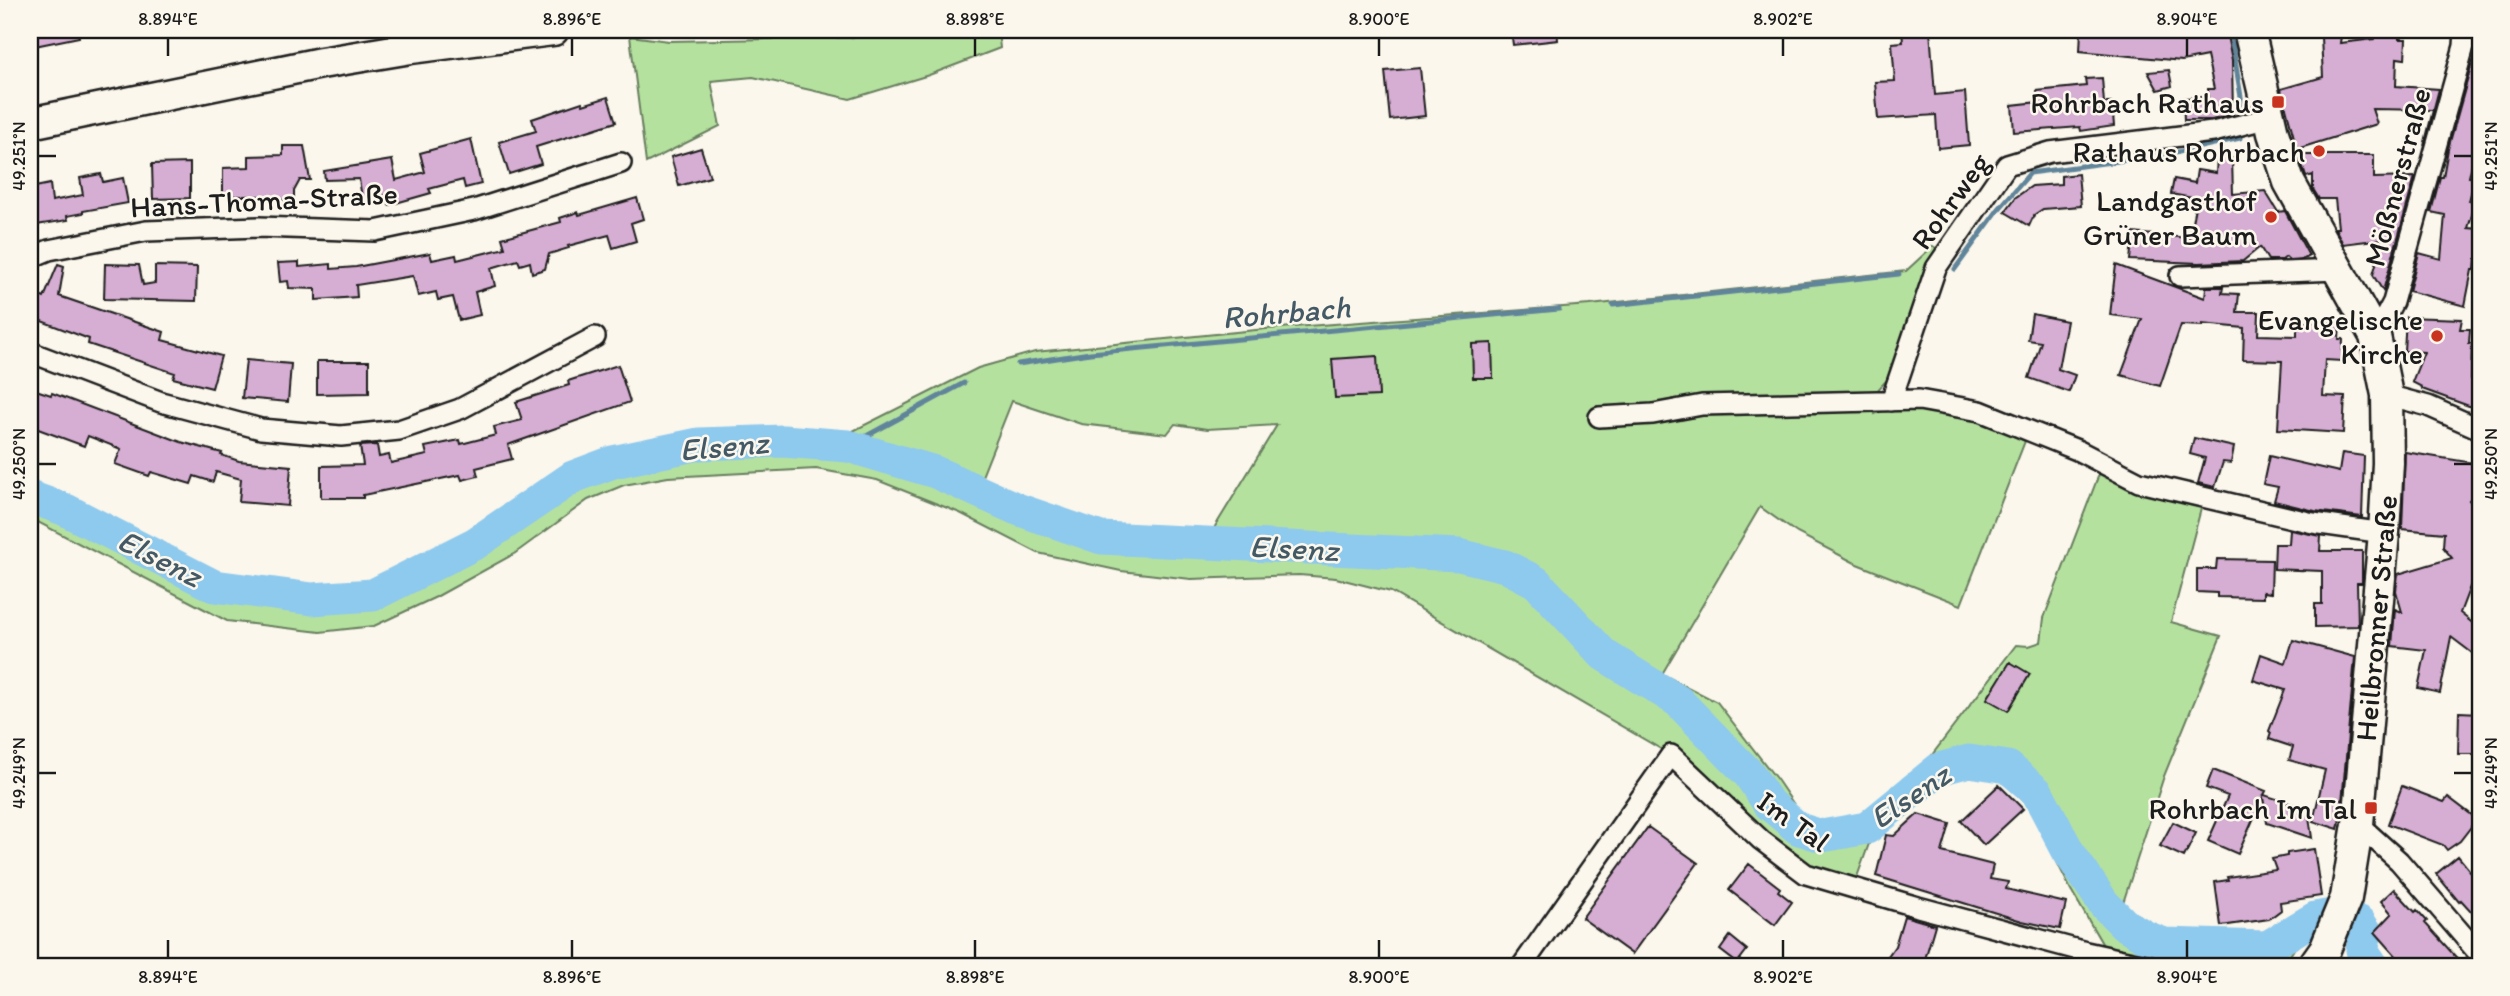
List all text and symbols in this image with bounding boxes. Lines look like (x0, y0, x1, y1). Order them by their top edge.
text: 8.894°E (138, 8, 198, 30)
text: 8.896°E (543, 8, 601, 30)
text: 8.898°E (946, 8, 1004, 30)
text: 8.900°E (1348, 8, 1410, 30)
text: 8.902°E (1753, 8, 1813, 30)
text: 8.904°E (2157, 8, 2217, 30)
place label: Rohrbach Rathaus (2030, 84, 2264, 121)
street label: Mößnerstraße (2355, 84, 2439, 270)
marker: Rohrbach Rathaus (2270, 94, 2286, 110)
text: 49.251°N (8, 121, 30, 191)
text: 49.251°N (2480, 121, 2502, 191)
place label: Rathaus Rohrbach (2073, 133, 2305, 170)
marker: Rathaus Rohrbach (2311, 143, 2327, 159)
street label: Rohrweg (1902, 145, 1998, 257)
street label: Hans-Thoma-Straße (129, 175, 399, 225)
place label: Landgasthof Grüner Baum (2083, 182, 2258, 253)
marker: Landgasthof Grüner Baum (2263, 209, 2279, 225)
water label: Rohrbach (1220, 287, 1352, 337)
place label: Evangelische Kirche (2258, 301, 2423, 372)
marker: Evangelische Kirche (2429, 328, 2445, 344)
water label: Elsenz (678, 423, 772, 469)
text: 49.250°N (8, 428, 30, 500)
text: 49.250°N (2480, 428, 2502, 500)
street label: Heilbronner Straße (2347, 493, 2405, 743)
water label: Elsenz (112, 521, 210, 596)
water label: Elsenz (1248, 527, 1342, 569)
text: 49.249°N (8, 737, 30, 809)
text: 49.249°N (2480, 737, 2502, 809)
water label: Elsenz (1862, 754, 1959, 837)
street label: Im Tal (1750, 782, 1838, 860)
place label: Rohrbach Im Tal (2148, 790, 2358, 827)
marker: Rohrbach Im Tal (2363, 800, 2379, 816)
text: 8.894°E (138, 966, 198, 988)
text: 8.896°E (543, 966, 601, 988)
text: 8.898°E (946, 966, 1004, 988)
text: 8.900°E (1348, 966, 1410, 988)
text: 8.902°E (1753, 966, 1813, 988)
text: 8.904°E (2157, 966, 2217, 988)

